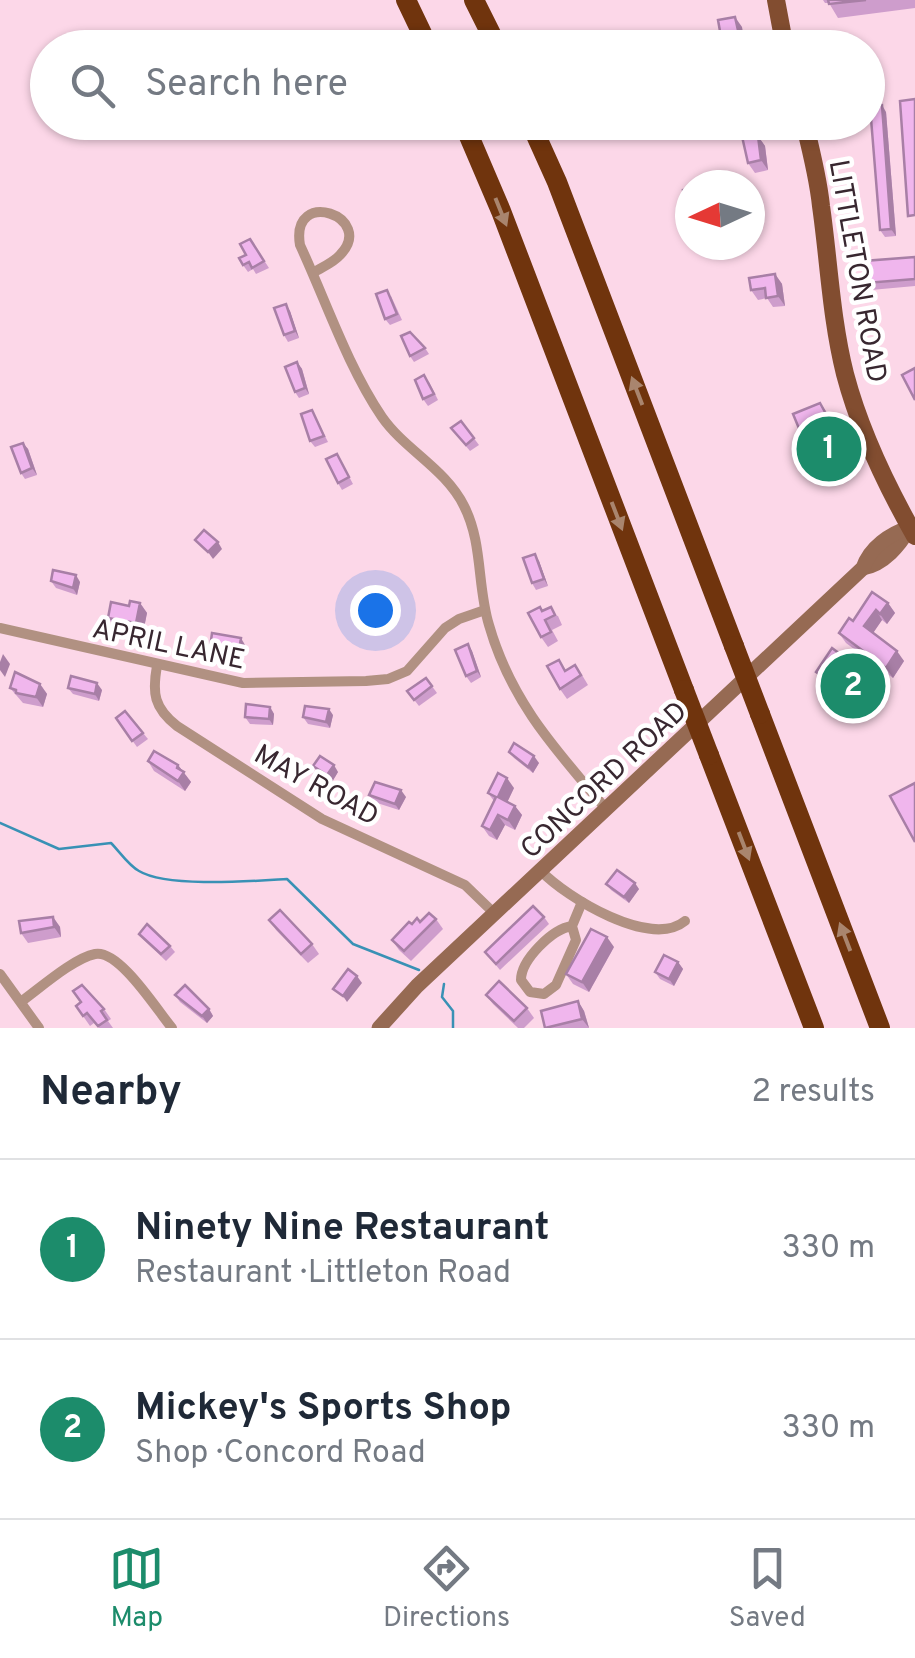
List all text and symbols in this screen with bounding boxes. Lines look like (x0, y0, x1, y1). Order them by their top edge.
search box (30, 30, 885, 140)
icon: search (65, 58, 120, 113)
text: Search here (145, 61, 348, 110)
street label: LITTLETON ROAD (819, 157, 893, 386)
north arrow (675, 170, 765, 260)
one-way arrow (494, 197, 510, 227)
one-way arrow (628, 376, 644, 406)
pin: 1 (796, 412, 862, 486)
one-way arrow (609, 501, 625, 531)
your location (350, 585, 401, 636)
street label: APRIL LANE (89, 612, 248, 680)
pin: 2 (820, 648, 886, 724)
street label: CONCORD ROAD (514, 695, 696, 868)
street label: MAY ROAD (247, 738, 384, 836)
one-way arrow (736, 831, 752, 861)
one-way arrow (837, 922, 853, 952)
text: Nearby (40, 1067, 182, 1120)
text: 2 results (751, 1073, 875, 1113)
text: Ninety Nine Restaurant (135, 1205, 549, 1254)
text: 1 (66, 1229, 79, 1269)
text: 330 m (782, 1229, 875, 1269)
text: Restaurant · Littleton Road (135, 1254, 511, 1294)
text: Mickey's Sports Shop (135, 1385, 512, 1434)
text: 2 (63, 1409, 82, 1449)
text: 330 m (782, 1409, 875, 1449)
text: Shop · Concord Road (135, 1434, 426, 1474)
tab: Map (109, 1541, 164, 1637)
tab: Directions (383, 1541, 510, 1637)
tab: Saved (729, 1541, 806, 1637)

